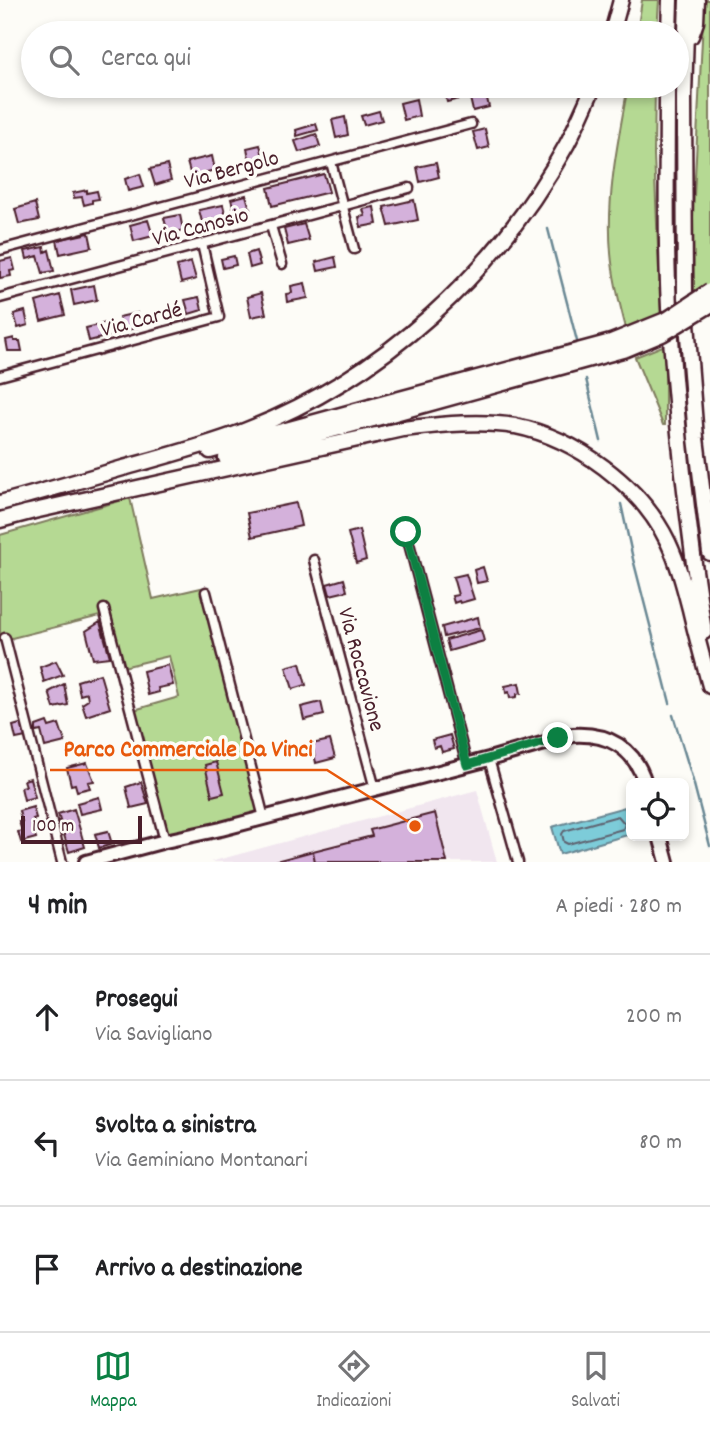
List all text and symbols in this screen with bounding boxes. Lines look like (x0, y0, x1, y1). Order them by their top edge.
search box (21, 21, 689, 98)
icon: search (45, 41, 83, 79)
text: Cerca qui (101, 41, 191, 78)
street label: Via Bergolo (181, 143, 283, 200)
street label: Via Canosio (149, 200, 253, 257)
street label: Via Cardé (98, 295, 186, 348)
route start (390, 516, 421, 547)
street label: Via Roccavione (327, 604, 392, 735)
route end (542, 722, 573, 753)
callout: Parco Commerciale Da Vinci (50, 725, 327, 770)
text: Parco Commerciale Da Vinci (63, 734, 313, 768)
map controls (626, 778, 689, 841)
button: locate (626, 778, 689, 841)
scale bar (21, 813, 142, 845)
text: 100 m (32, 814, 74, 841)
text: 4 min (28, 886, 87, 929)
text: A piedi · 280 m (556, 891, 682, 924)
text: Prosegui (95, 982, 178, 1019)
icon: ahead (28, 998, 66, 1036)
text: 200 m (626, 1001, 682, 1034)
text: Via Savigliano (95, 1019, 212, 1052)
text: Svolta a sinistra (95, 1108, 256, 1145)
icon: left (28, 1124, 66, 1162)
text: 80 m (639, 1127, 682, 1160)
text: Via Geminiano Montanari (95, 1145, 308, 1178)
icon: arrive (28, 1250, 66, 1288)
text: Arrivo a destinazione (95, 1251, 303, 1288)
tab: Mappa (90, 1347, 136, 1416)
tab: Indicazioni (316, 1347, 391, 1416)
tab: Salvati (571, 1347, 620, 1416)

